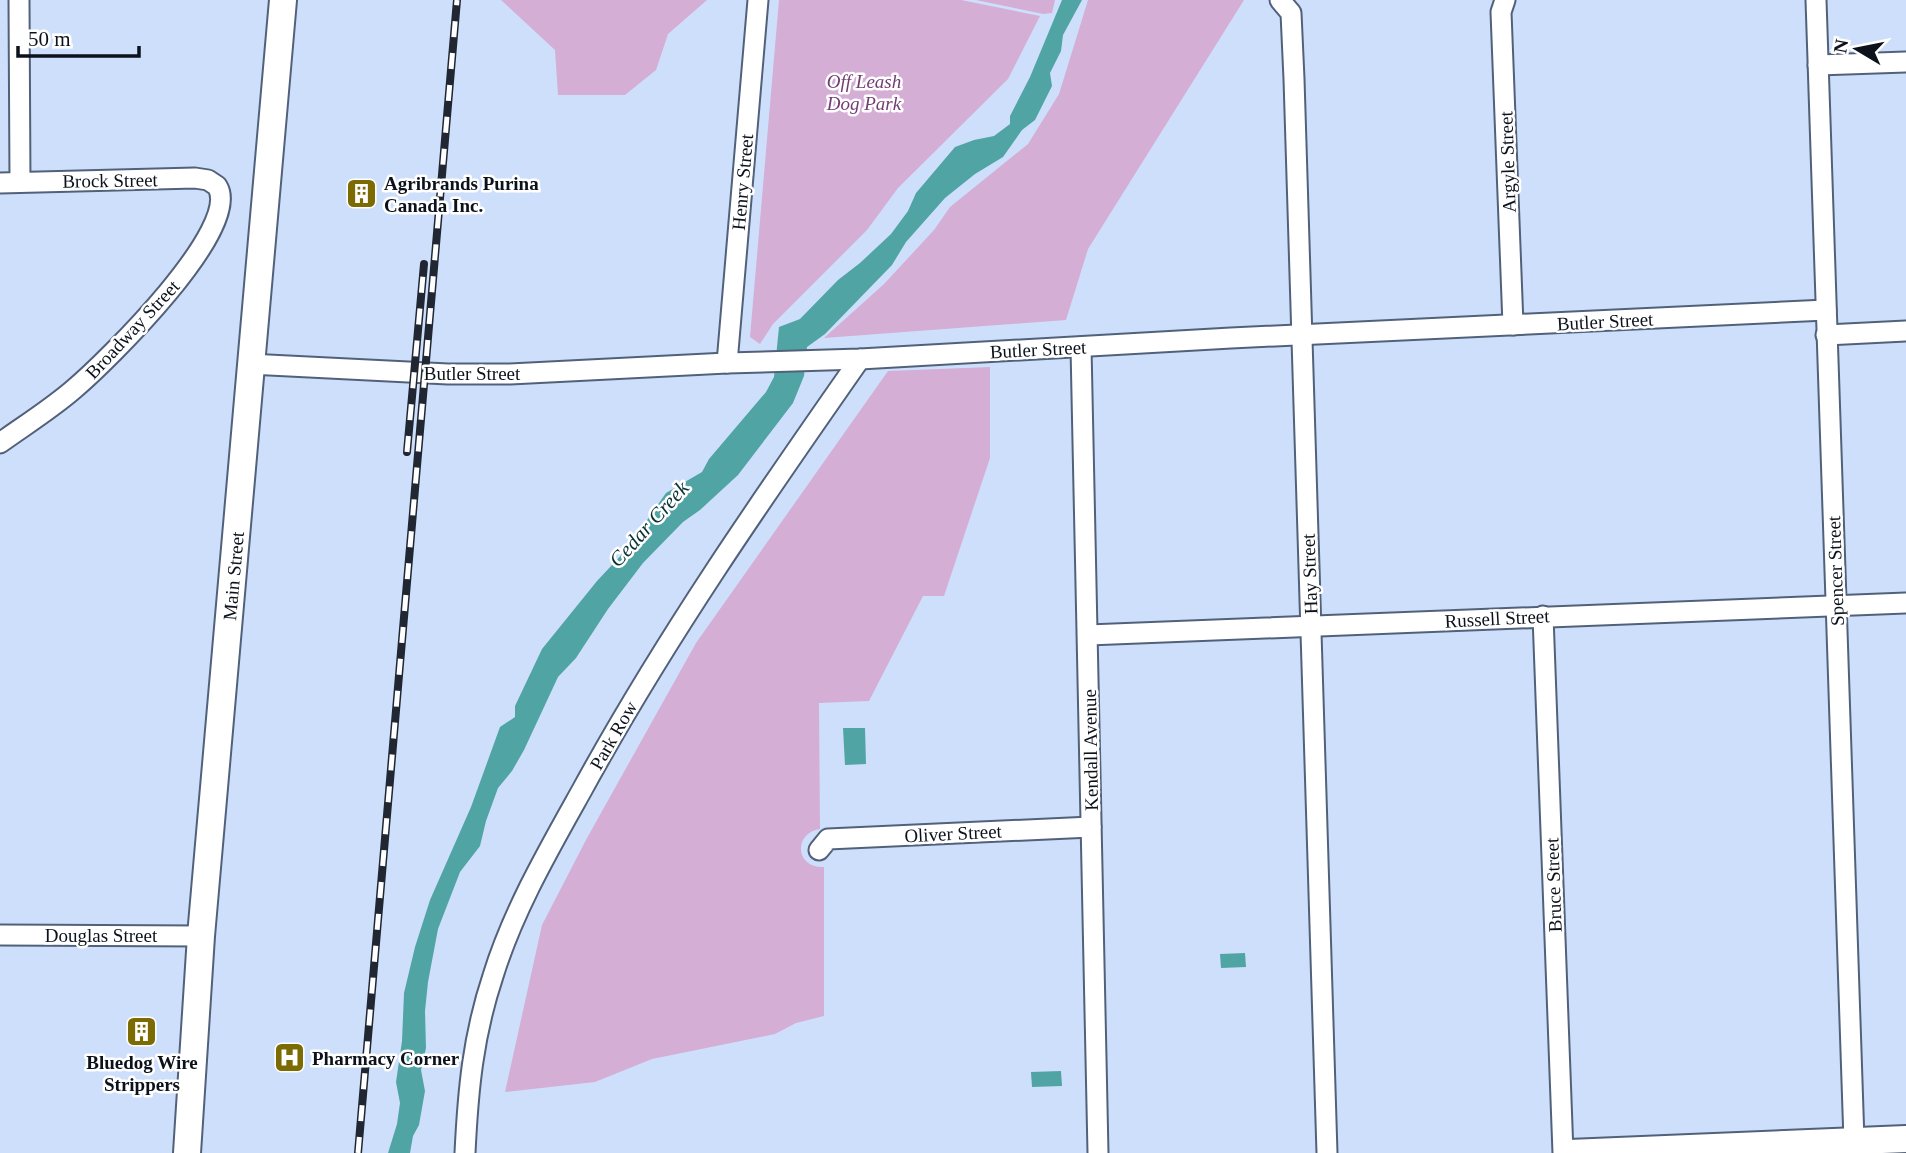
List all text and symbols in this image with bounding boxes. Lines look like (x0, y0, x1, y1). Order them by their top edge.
scale bar (18, 14, 138, 58)
north arrow (1822, 14, 1892, 84)
text: 50 m (28, 27, 71, 51)
text: N (1829, 37, 1852, 55)
park label: Off Leash Dog Park (826, 71, 902, 114)
street label: Argyle Street (1495, 110, 1520, 213)
street label: Henry Street (728, 132, 757, 231)
street label: Brock Street (62, 169, 159, 192)
place label: Agribrands Purina Canada Inc. (384, 173, 539, 216)
building icon: Agribrands Purina Canada Inc. (344, 177, 378, 211)
street label: Broadway Street (81, 275, 184, 383)
street label: Butler Street (1556, 308, 1655, 335)
street label: Butler Street (989, 336, 1088, 363)
street label: Butler Street (424, 363, 521, 384)
water label: Cedar Creek (604, 476, 694, 572)
street label: Spencer Street (1823, 515, 1848, 626)
street label: Main Street (219, 530, 248, 621)
street label: Hay Street (1298, 533, 1321, 615)
street label: Russell Street (1444, 605, 1551, 632)
street label: Kendall Avenue (1079, 689, 1102, 811)
street label: Park Row (585, 697, 642, 773)
street label: Oliver Street (904, 820, 1003, 847)
street label: Bruce Street (1541, 837, 1566, 933)
street label: Douglas Street (45, 925, 158, 946)
building icon: Bluedog Wire Strippers (125, 1014, 159, 1048)
hospital icon: Pharmacy Corner (272, 1041, 306, 1075)
place label: Pharmacy Corner (312, 1048, 460, 1069)
place label: Bluedog Wire Strippers (86, 1052, 198, 1095)

